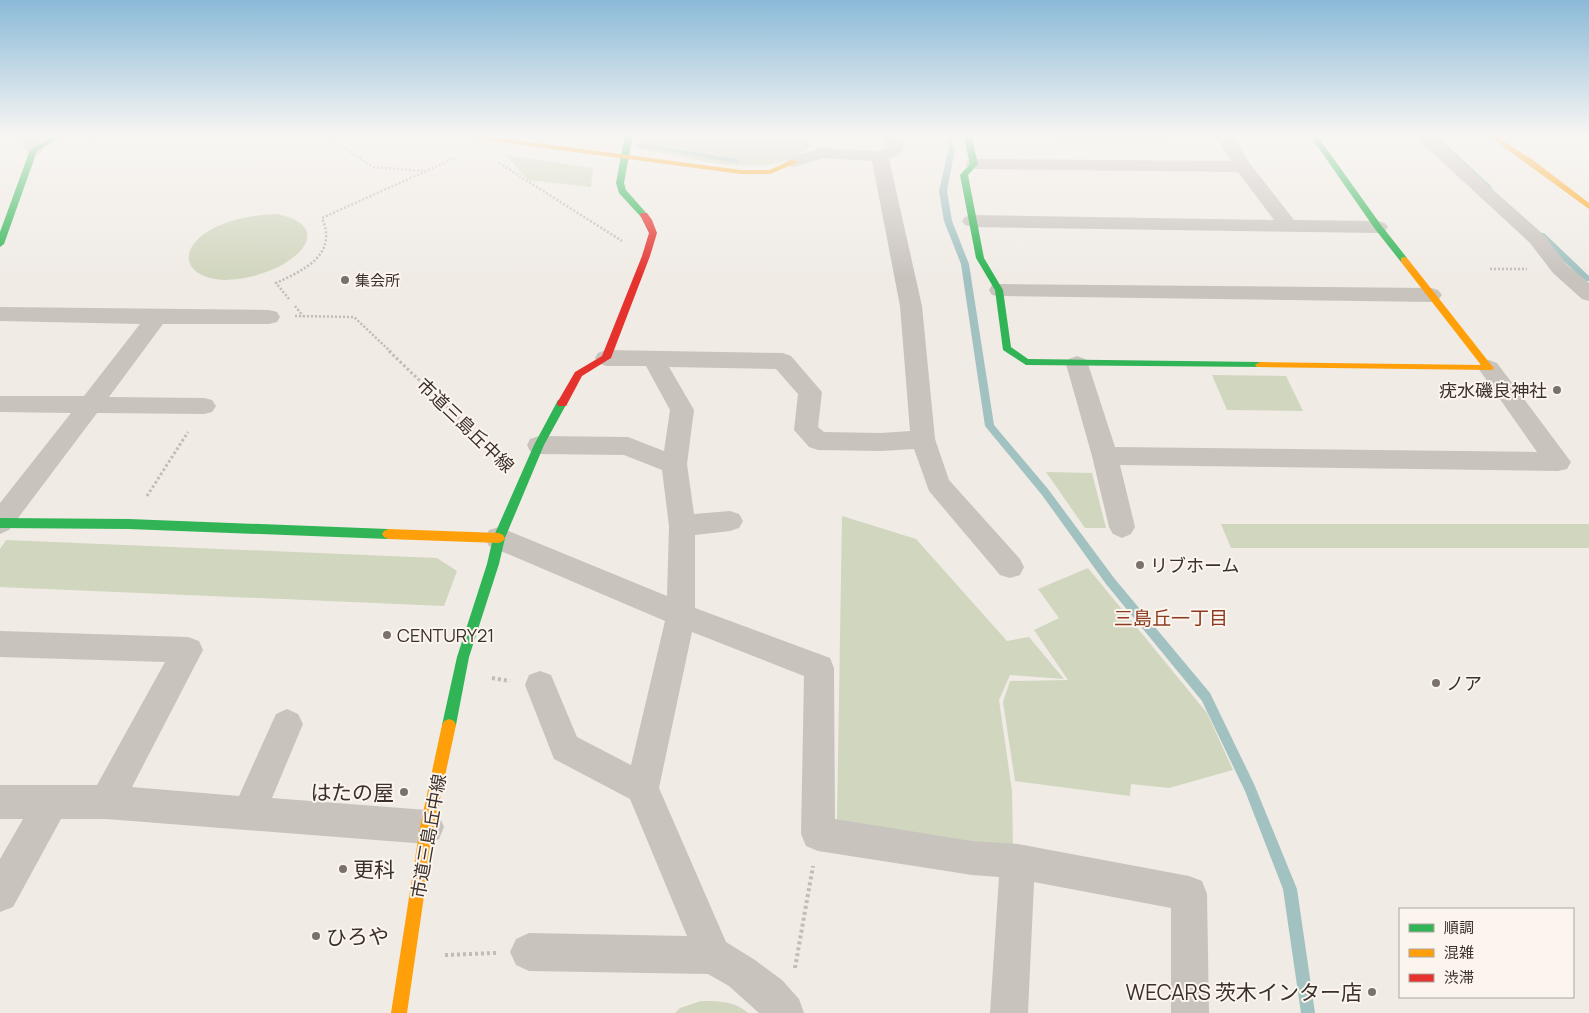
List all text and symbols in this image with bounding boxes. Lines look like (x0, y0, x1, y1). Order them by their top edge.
place label: 集会所 (355, 270, 400, 291)
marker: 集会所 (339, 274, 351, 286)
street label: 市道三島丘中線 (412, 373, 520, 477)
place label: 疣水磯良神社 (1439, 378, 1547, 402)
marker: 疣水磯良神社 (1551, 384, 1563, 396)
place label: リブホーム (1150, 553, 1239, 577)
marker: リブホーム (1134, 559, 1146, 571)
district label: 三島丘一丁目 (1114, 605, 1228, 631)
place label: CENTURY21 (397, 623, 494, 647)
marker: CENTURY21 (381, 629, 393, 641)
place label: ノア (1446, 671, 1482, 695)
marker: ノア (1430, 677, 1442, 689)
street label: 市道三島丘中線 (405, 772, 451, 900)
place label: はたの屋 (310, 778, 394, 806)
marker: はたの屋 (398, 786, 410, 798)
place label: 更科 (353, 855, 395, 883)
marker: 更科 (337, 863, 349, 875)
legend (1399, 908, 1574, 998)
text: 順調 (1444, 917, 1474, 938)
place label: ひろや (326, 922, 389, 950)
marker: ひろや (310, 930, 322, 942)
text: 混雑 (1444, 942, 1474, 963)
text: 渋滞 (1444, 967, 1474, 988)
place label: WECARS 茨木インター店 (1126, 978, 1362, 1006)
marker: WECARS 茨木インター店 (1366, 986, 1378, 998)

